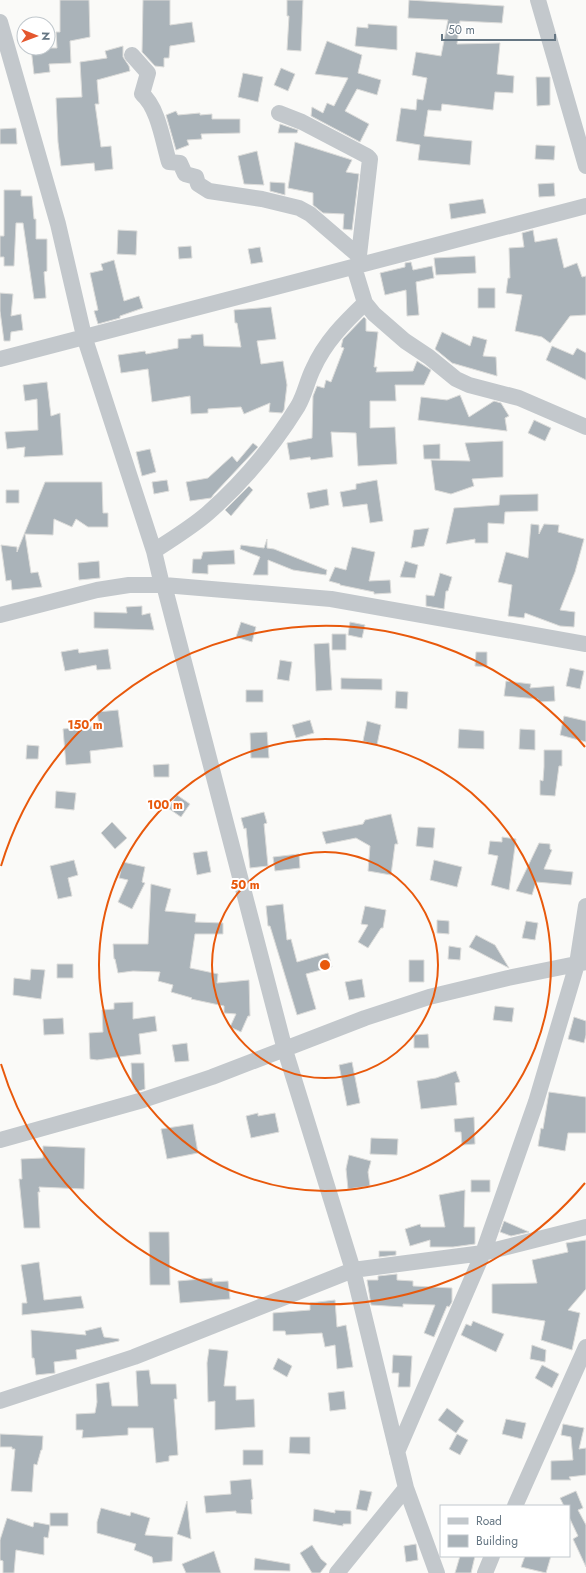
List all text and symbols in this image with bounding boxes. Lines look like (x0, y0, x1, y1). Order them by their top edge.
north arrow (16, 16, 56, 56)
scale bar (442, 16, 555, 42)
text: 50 m (448, 21, 475, 39)
text: N (38, 32, 54, 41)
text: 150 m (67, 716, 103, 734)
text: 100 m (147, 796, 183, 814)
text: 50 m (230, 876, 260, 894)
centre of rings (318, 958, 332, 972)
legend (440, 1505, 570, 1557)
text: Road (476, 1512, 502, 1530)
text: Building (476, 1532, 518, 1550)

